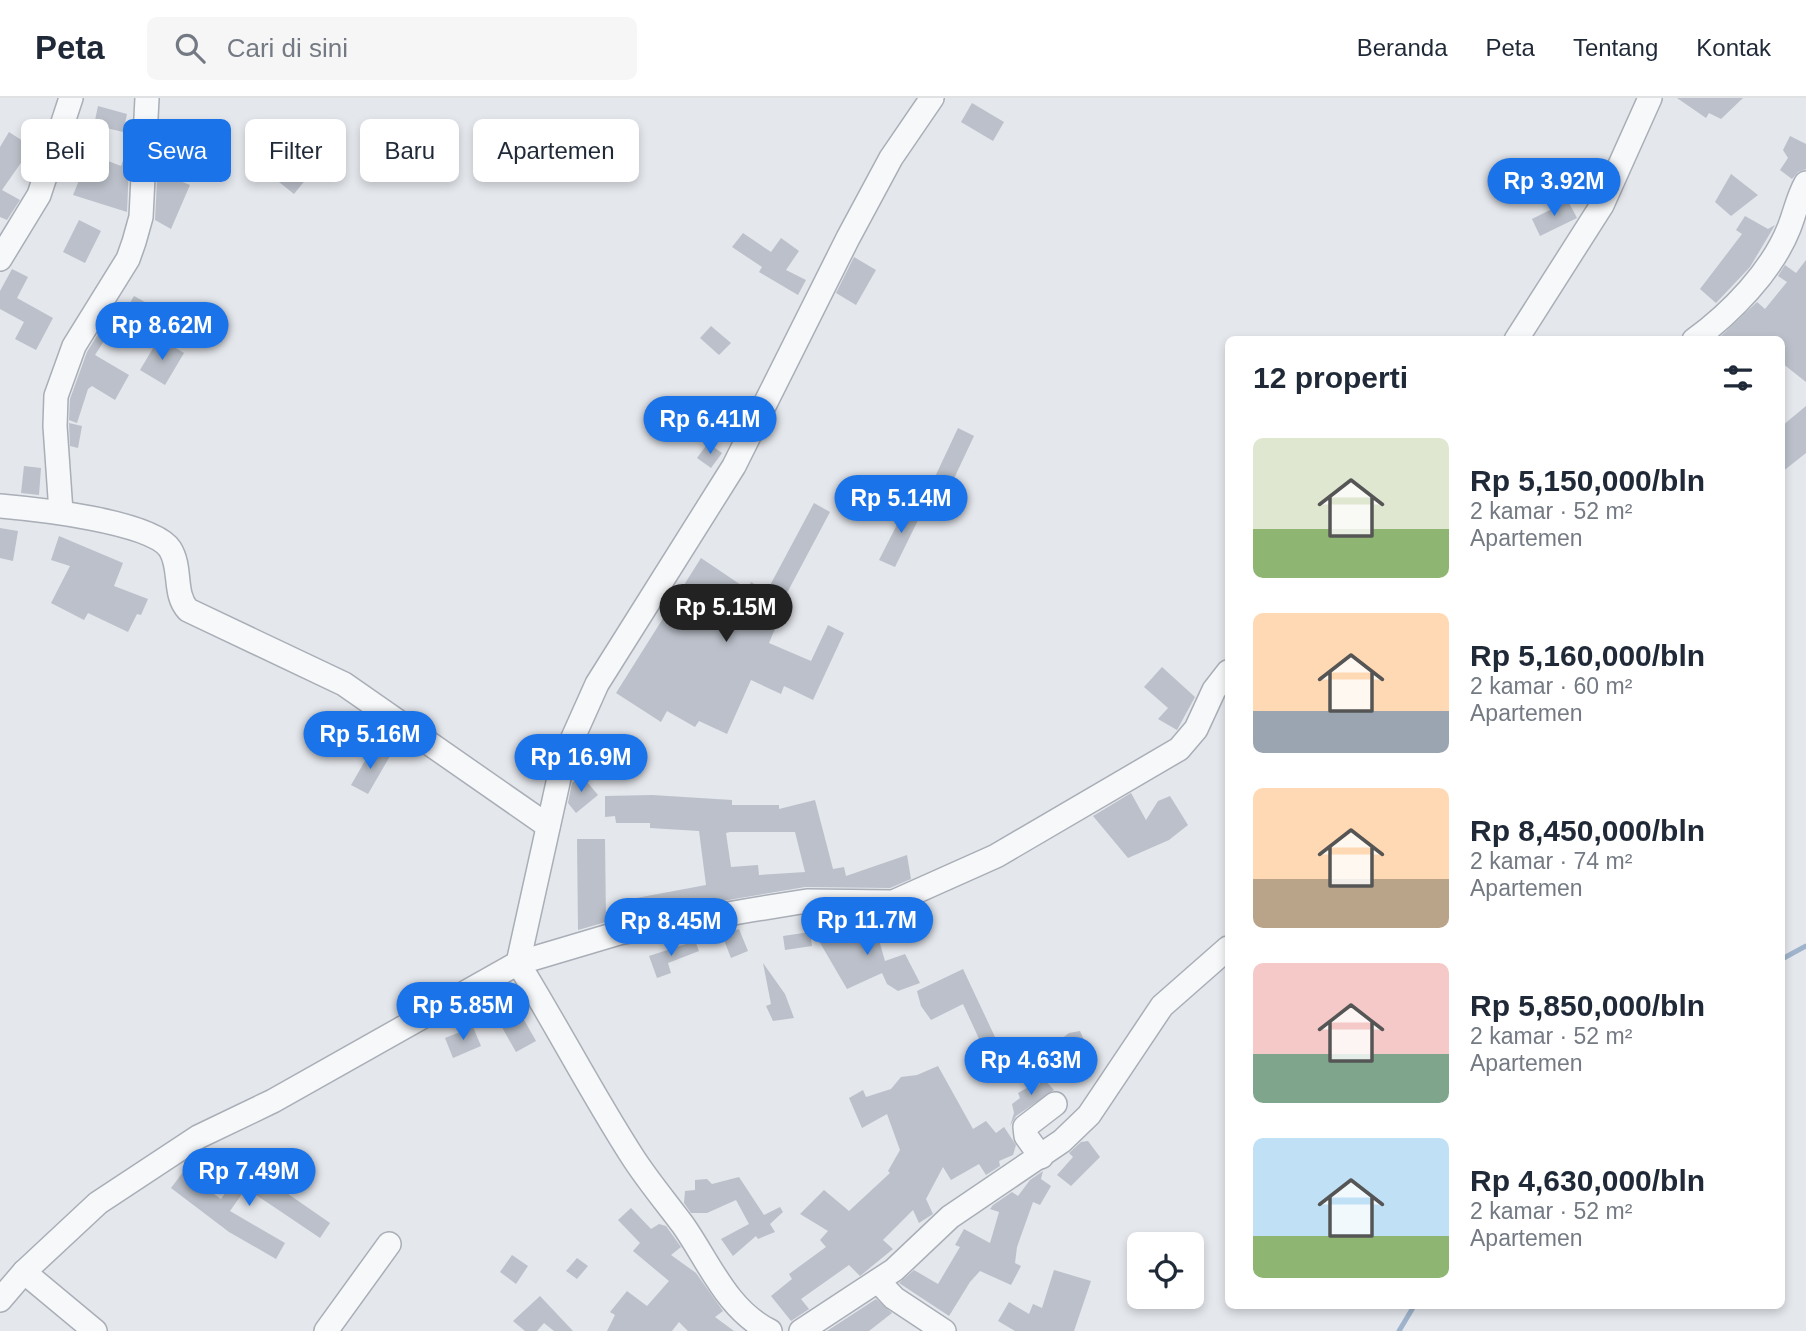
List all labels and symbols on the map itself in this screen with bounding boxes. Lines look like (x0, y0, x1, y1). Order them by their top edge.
pin: Rp 3.92M (1482, 158, 1626, 218)
pin: Rp 8.62M (90, 302, 234, 362)
pin: Rp 6.41M (638, 396, 782, 456)
pin: Rp 5.14M (829, 476, 973, 535)
pin: Rp 5.15M (654, 584, 798, 644)
pin: Rp 5.16M (298, 712, 442, 771)
pin: Rp 16.9M (509, 734, 653, 794)
pin: Rp 8.45M (599, 898, 743, 958)
pin: Rp 11.7M (795, 898, 939, 957)
pin: Rp 5.85M (391, 982, 535, 1042)
pin: Rp 4.63M (959, 1038, 1103, 1097)
pin: Rp 7.49M (177, 1148, 321, 1208)

